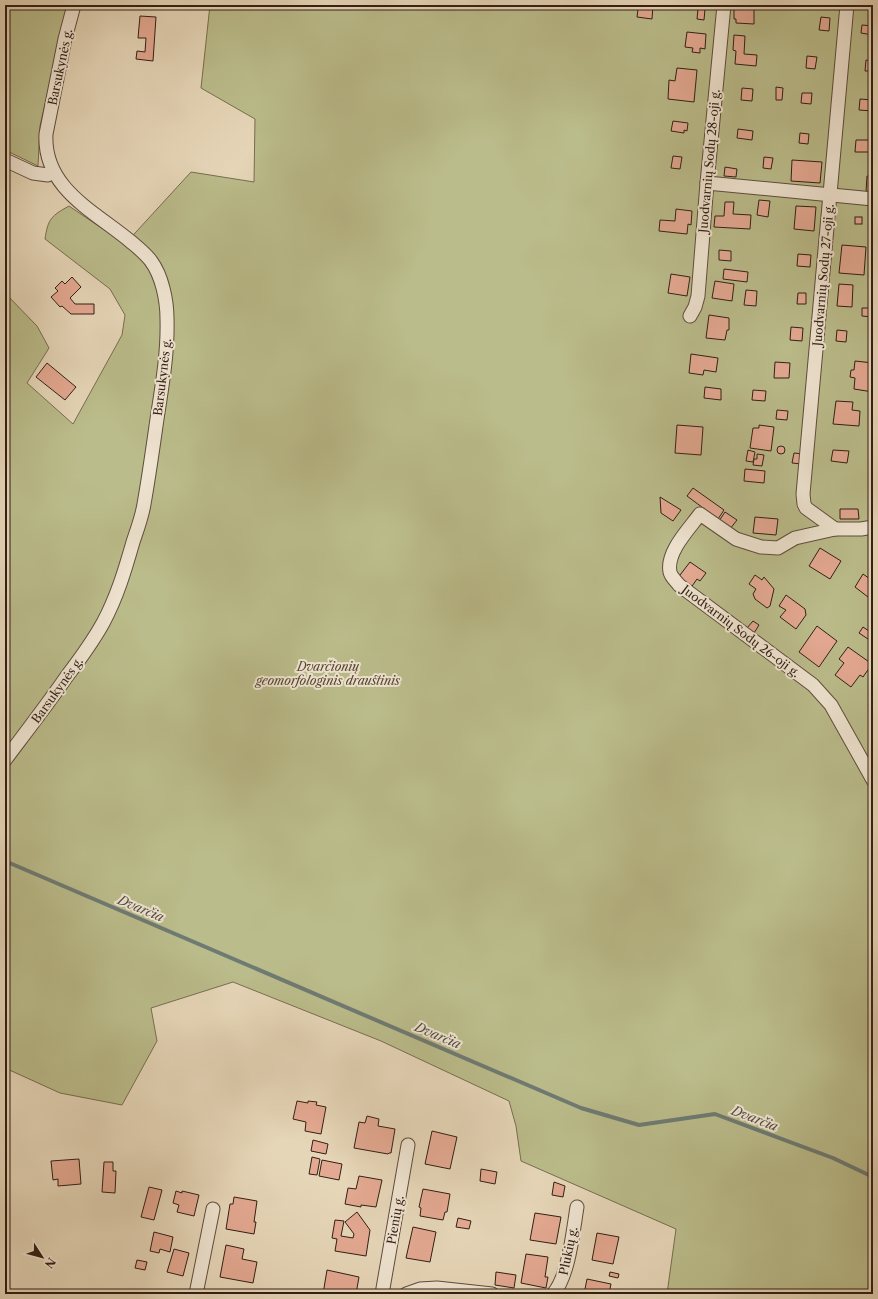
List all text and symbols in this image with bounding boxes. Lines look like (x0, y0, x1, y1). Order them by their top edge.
street label: Barsukynės g. (45, 27, 75, 107)
street label: Juodvarnių Sodų 28-oji g. (695, 89, 723, 235)
street label: Juodvarnių Sodų 27-oji g. (809, 203, 837, 349)
street label: Barsukynės g. (150, 337, 174, 417)
street label: Juodvarnių Sodų 26-oji g. (677, 580, 803, 680)
street label: Barsukynės g. (28, 654, 86, 726)
park label: Dvarčionių geomorfologinis draustinis (254, 659, 401, 688)
water label: Dvarčia (115, 891, 167, 925)
water label: Dvarčia (412, 1018, 464, 1052)
water label: Dvarčia (729, 1101, 781, 1134)
street label: Pienių g. (383, 1194, 407, 1246)
street label: Plukių g. (556, 1225, 580, 1277)
north arrow (22, 1237, 62, 1277)
text: N (41, 1255, 59, 1271)

